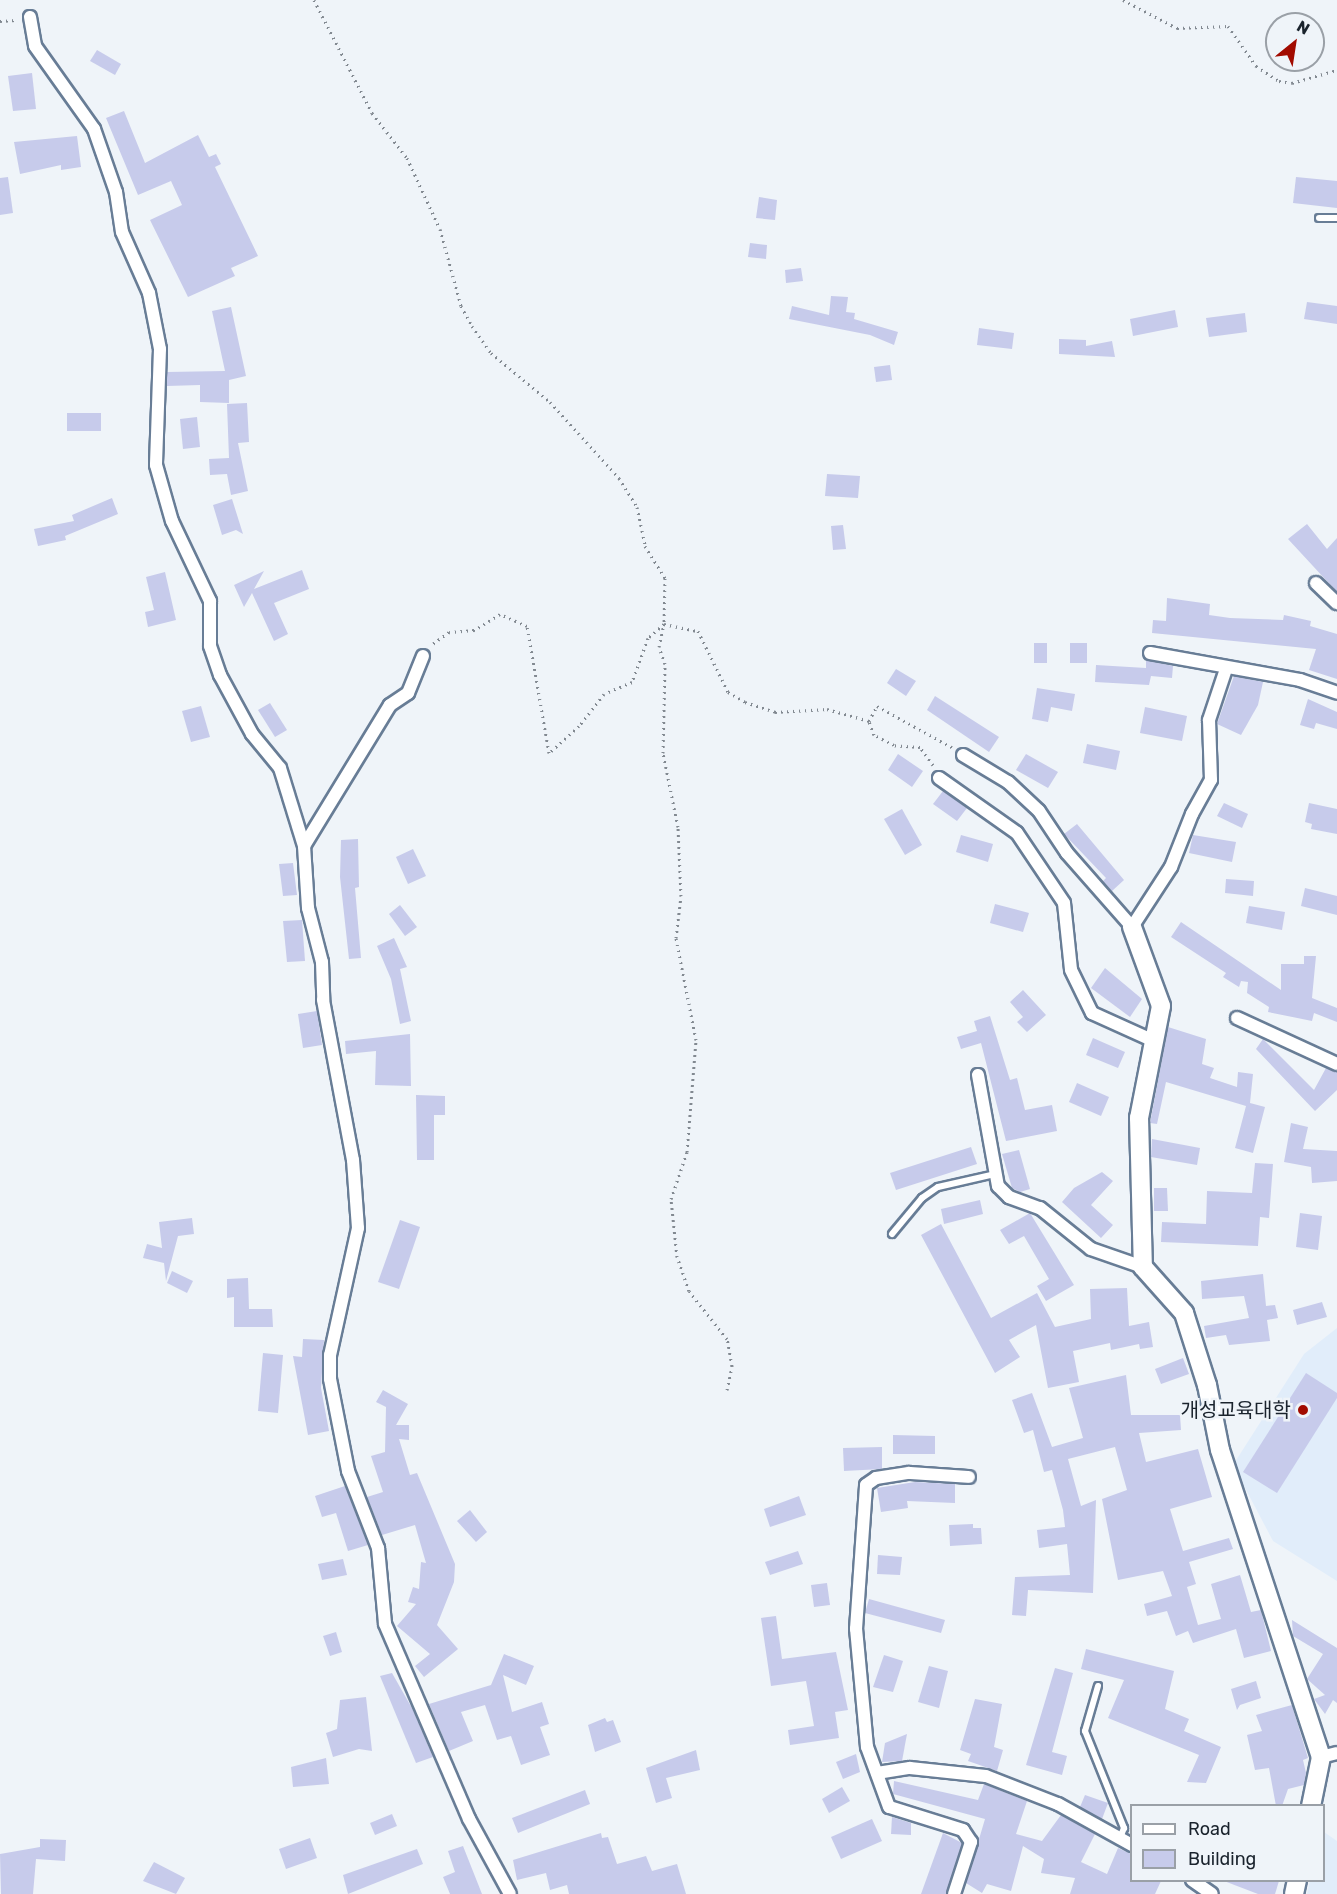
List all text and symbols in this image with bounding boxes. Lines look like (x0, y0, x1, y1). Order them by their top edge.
north arrow (1265, 12, 1325, 72)
text: N (1294, 17, 1313, 39)
place label: 개성교육대학 (1181, 1398, 1291, 1422)
marker: 개성교육대학 (1296, 1403, 1310, 1417)
legend (1130, 1804, 1325, 1882)
text: Road (1188, 1818, 1231, 1840)
text: Building (1188, 1848, 1256, 1870)

